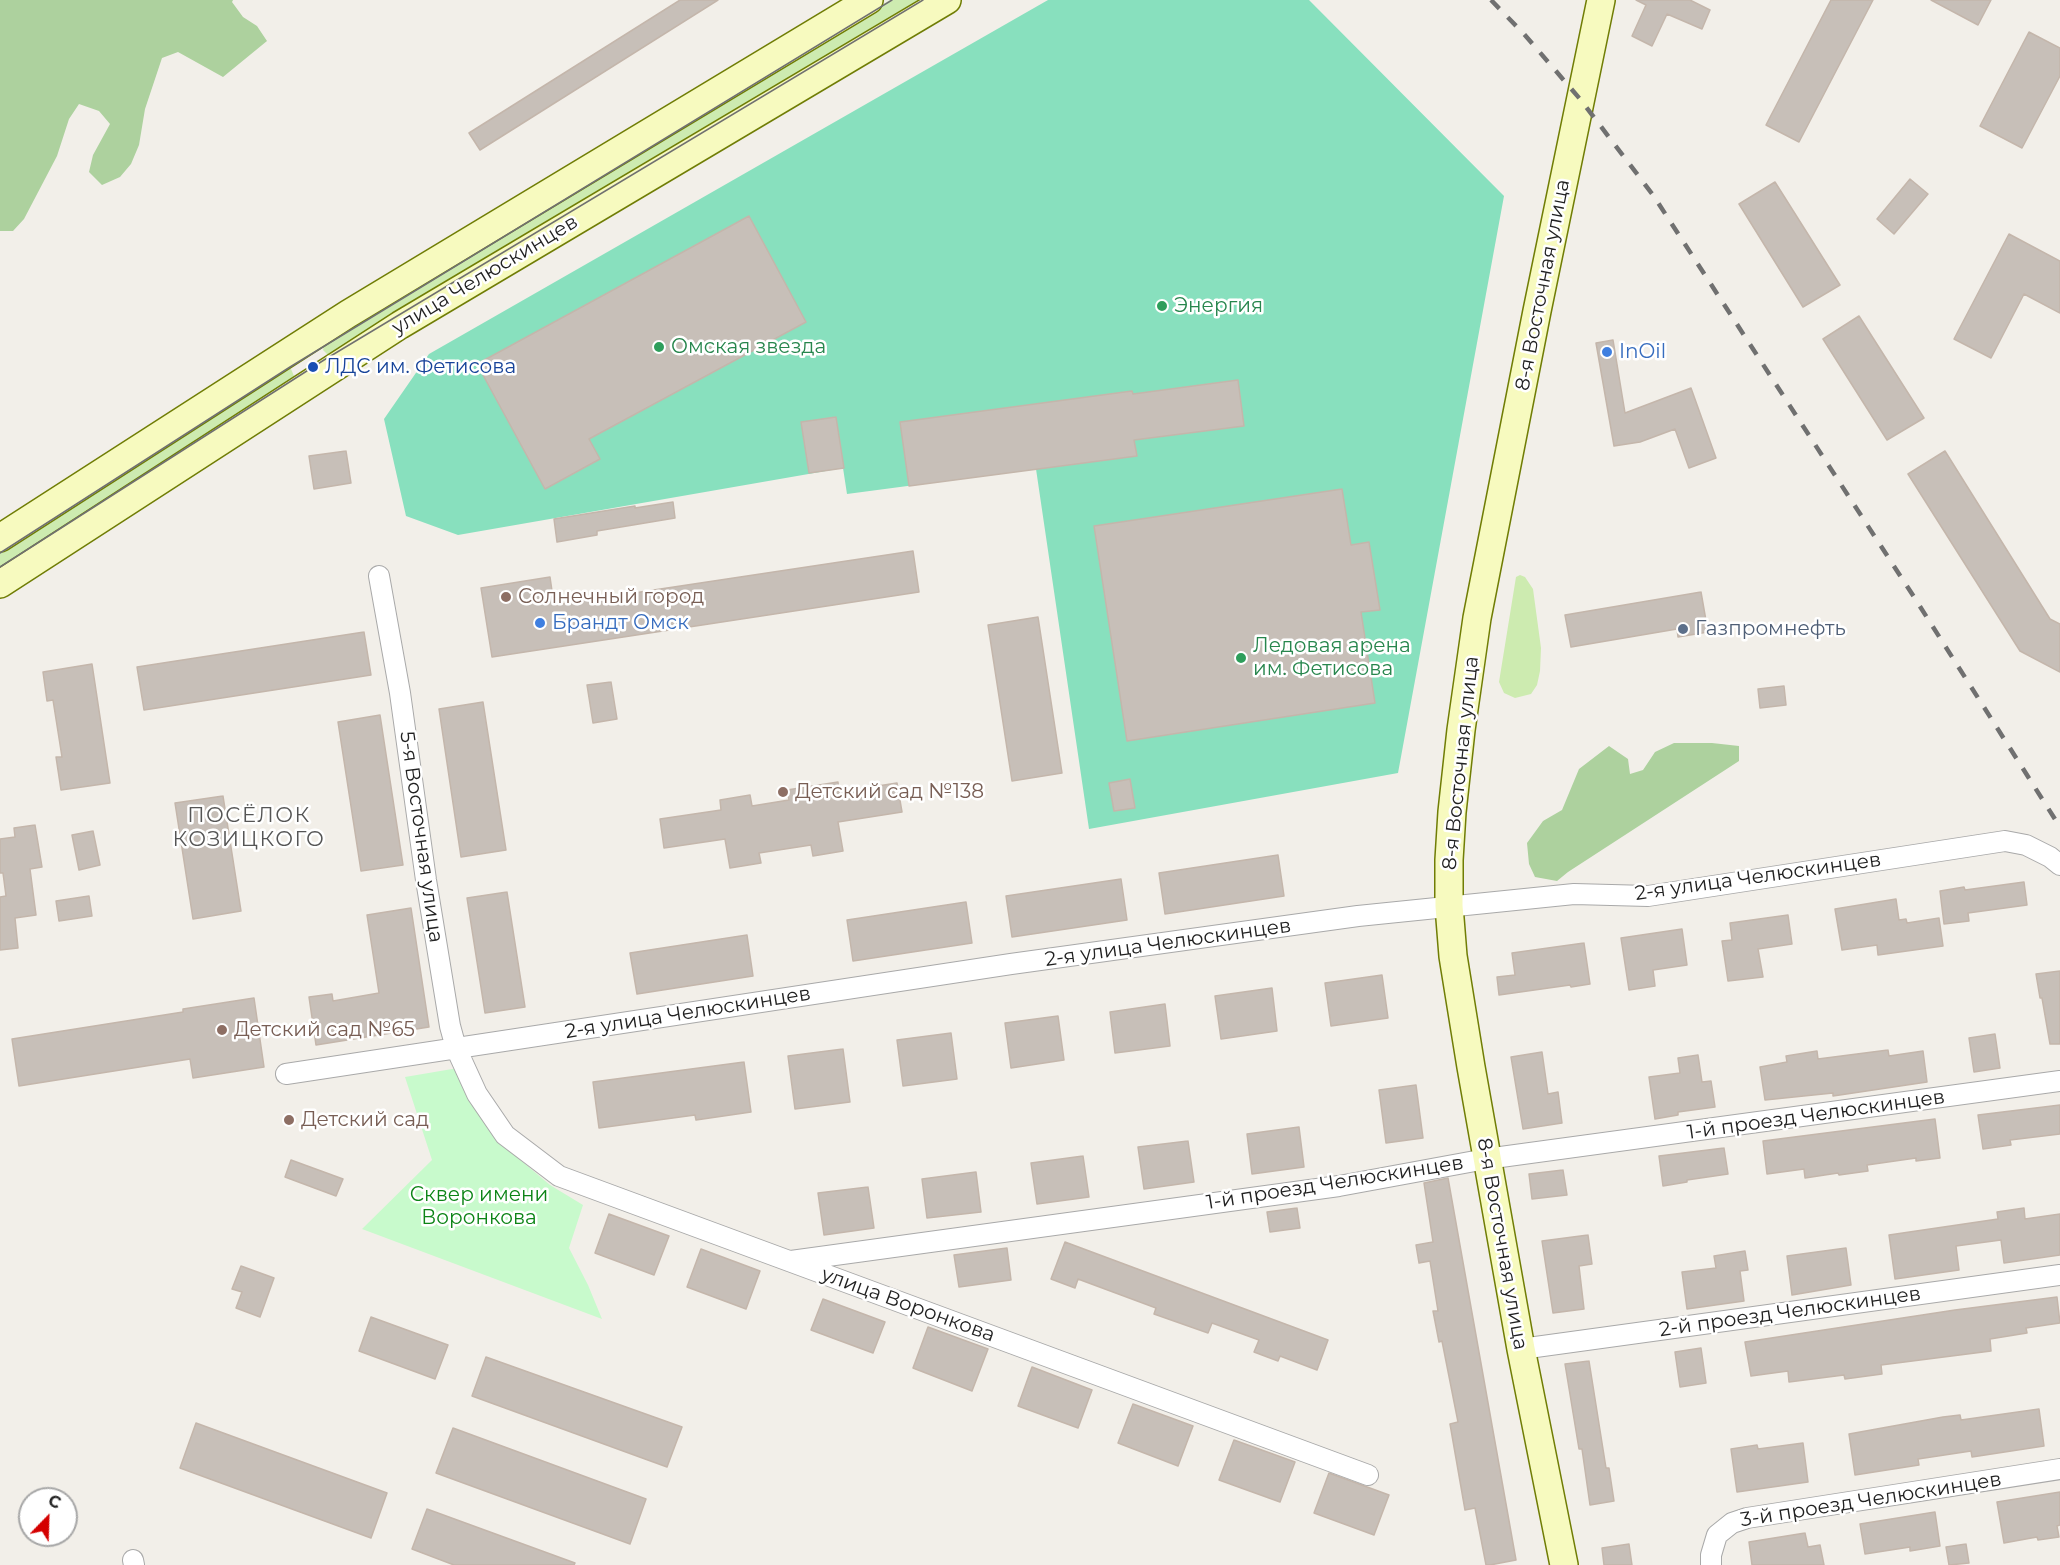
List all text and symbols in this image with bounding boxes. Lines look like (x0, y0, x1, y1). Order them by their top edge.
street label: 8-я Восточная улица (1511, 177, 1575, 393)
street label: улица Челюскинцев (388, 210, 582, 340)
place label: Энергия (1174, 294, 1263, 318)
marker: Энергия (1155, 299, 1169, 313)
place label: Омская звезда (671, 335, 826, 359)
marker: Омская звезда (652, 340, 666, 354)
place label: InOil (1619, 340, 1666, 364)
marker: InOil (1600, 345, 1614, 359)
place label: ЛДС им. Фетисова (325, 355, 516, 379)
marker: ЛДС им. Фетисова (306, 360, 320, 374)
place label: Солнечный город (518, 585, 704, 609)
marker: Солнечный город (499, 590, 513, 604)
place label: Брандт Омск (552, 611, 689, 635)
marker: Брандт Омск (533, 616, 547, 630)
place label: Газпромнефть (1695, 617, 1846, 641)
marker: Газпромнефть (1676, 622, 1690, 636)
place label: Ледовая арена им. Фетисова (1253, 634, 1411, 681)
marker: Ледовая арена им. Фетисова (1234, 651, 1248, 665)
street label: 8-я Восточная улица (1438, 655, 1484, 871)
street label: 5-я Восточная улица (394, 730, 448, 944)
place label: Детский сад №138 (795, 780, 984, 804)
marker: Детский сад №138 (776, 785, 790, 799)
district label: ПОСЁЛОК КОЗИЦКОГО (173, 803, 325, 853)
street label: 2-я улица Челюскинцев (1633, 848, 1883, 906)
street label: 2-я улица Челюскинцев (1043, 914, 1293, 972)
street label: 2-я улица Челюскинцев (564, 982, 812, 1044)
place label: Детский сад №65 (234, 1018, 415, 1042)
marker: Детский сад №65 (215, 1023, 229, 1037)
street label: 1-й проезд Челюскинцев (1686, 1085, 1946, 1145)
place label: Детский сад (301, 1108, 429, 1132)
marker: Детский сад (282, 1113, 296, 1127)
street label: 8-я Восточная улица (1472, 1136, 1532, 1352)
street label: 1-й проезд Челюскинцев (1205, 1151, 1465, 1215)
park label: Сквер имени Воронкова (410, 1183, 548, 1230)
street label: улица Воронкова (818, 1262, 998, 1348)
street label: 2-й проезд Челюскинцев (1658, 1282, 1922, 1342)
street label: 3-й проезд Челюскинцев (1739, 1468, 2003, 1532)
north arrow (18, 1487, 78, 1547)
text: С (45, 1491, 64, 1513)

